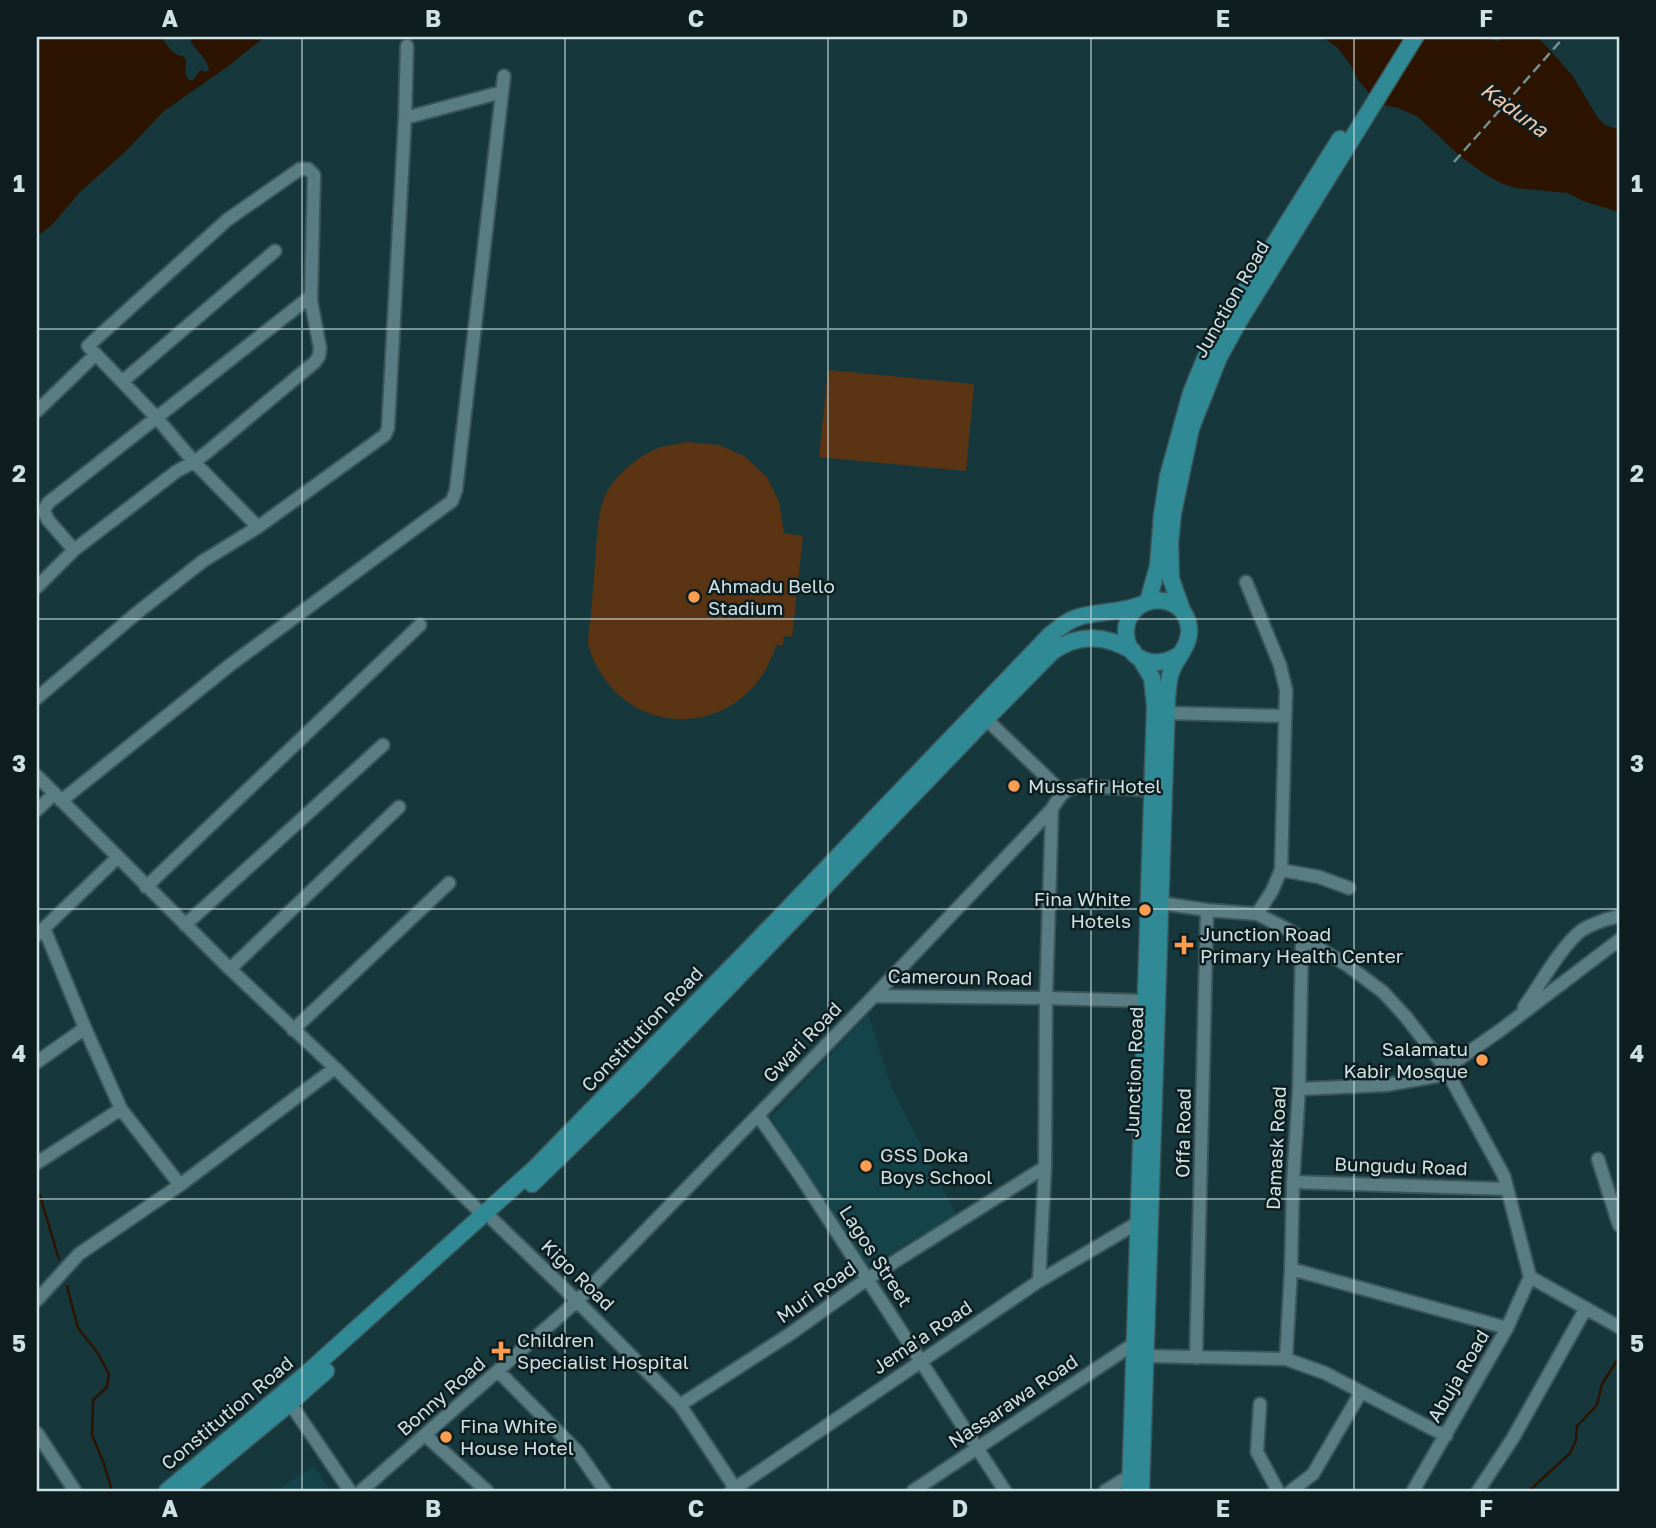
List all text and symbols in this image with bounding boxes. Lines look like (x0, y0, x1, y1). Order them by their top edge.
text: A (162, 4, 179, 32)
text: B (425, 4, 441, 32)
text: C (688, 4, 704, 32)
text: D (952, 4, 968, 32)
text: E (1216, 4, 1230, 32)
text: F (1479, 4, 1493, 32)
water label: Kaduna (1476, 76, 1554, 143)
text: 1 (13, 169, 25, 197)
text: 1 (1631, 169, 1643, 197)
street label: Junction Road (1188, 236, 1273, 361)
text: 2 (12, 459, 26, 487)
text: 2 (1630, 459, 1644, 487)
place label: Ahmadu Bello Stadium (708, 574, 835, 619)
marker: Ahmadu Bello Stadium (686, 589, 702, 605)
text: 3 (12, 749, 26, 777)
text: 3 (1630, 749, 1644, 777)
place label: Mussafir Hotel (1028, 774, 1161, 797)
marker: Mussafir Hotel (1006, 778, 1022, 794)
place label: Fina White Hotels (1034, 887, 1131, 932)
marker: Fina White Hotels (1137, 902, 1153, 918)
place label: Junction Road Primary Health Center (1200, 922, 1404, 967)
marker: Junction Road Primary Health Center (1174, 935, 1194, 955)
street label: Constitution Road (576, 961, 707, 1096)
street label: Cameroun Road (888, 964, 1032, 989)
street label: Gwari Road (758, 997, 846, 1087)
street label: Junction Road (1120, 1006, 1147, 1138)
place label: Salamatu Kabir Mosque (1343, 1037, 1468, 1082)
text: 4 (12, 1039, 26, 1067)
text: 4 (1630, 1039, 1644, 1067)
marker: Salamatu Kabir Mosque (1474, 1052, 1490, 1068)
street label: Damask Road (1261, 1086, 1290, 1210)
street label: Offa Road (1170, 1088, 1195, 1178)
place label: GSS Doka Boys School (880, 1143, 992, 1188)
street label: Bungudu Road (1334, 1152, 1468, 1179)
marker: GSS Doka Boys School (858, 1158, 874, 1174)
street label: Lagos Street (835, 1201, 918, 1311)
street label: Kigo Road (537, 1234, 620, 1315)
street label: Muri Road (772, 1256, 860, 1327)
street label: Jema'a Road (868, 1295, 976, 1378)
street label: Abuja Road (1422, 1325, 1493, 1426)
place label: Children Specialist Hospital (517, 1328, 689, 1373)
text: 5 (12, 1329, 26, 1357)
text: 5 (1630, 1329, 1644, 1357)
marker: Children Specialist Hospital (491, 1341, 511, 1361)
street label: Nassarawa Road (944, 1349, 1082, 1452)
street label: Constitution Road (156, 1351, 297, 1474)
street label: Bonny Road (392, 1351, 489, 1440)
place label: Fina White House Hotel (460, 1414, 574, 1459)
marker: Fina White House Hotel (438, 1429, 454, 1445)
text: A (162, 1494, 179, 1522)
text: B (425, 1494, 441, 1522)
text: C (688, 1494, 704, 1522)
text: D (952, 1494, 968, 1522)
text: E (1216, 1494, 1230, 1522)
text: F (1479, 1494, 1493, 1522)

